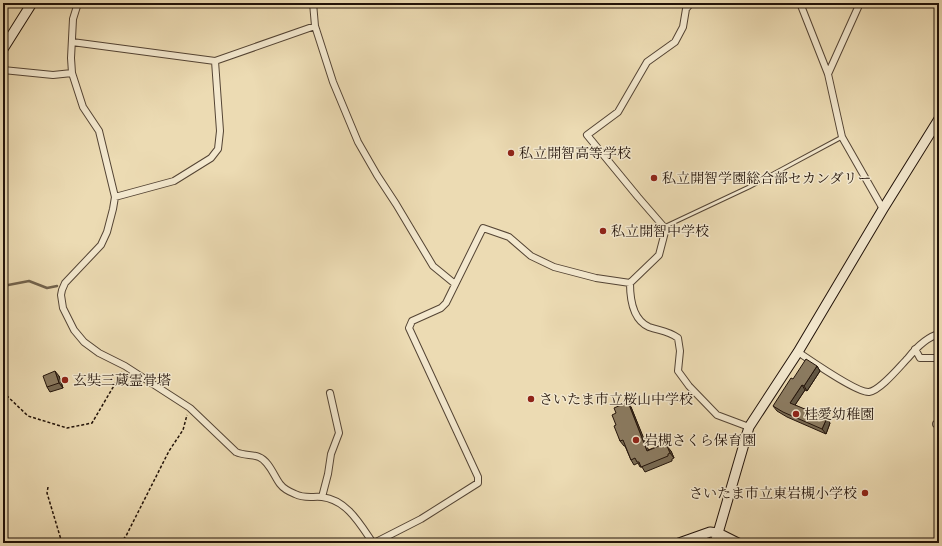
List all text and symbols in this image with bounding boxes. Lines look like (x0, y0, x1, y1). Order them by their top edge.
place label: 私立開智高等学校 (519, 145, 631, 164)
marker: 私立開智高等学校 (506, 148, 516, 158)
place label: 私立開智学園総合部セカンダリー (662, 170, 871, 189)
marker: 私立開智学園総合部セカンダリー (649, 173, 659, 183)
place label: 私立開智中学校 (611, 223, 709, 242)
marker: 私立開智中学校 (598, 226, 608, 236)
place label: 玄奘三蔵霊骨塔 (73, 372, 171, 391)
marker: 玄奘三蔵霊骨塔 (60, 375, 70, 385)
place label: さいたま市立桜山中学校 (539, 391, 693, 410)
marker: さいたま市立桜山中学校 (526, 394, 536, 404)
place label: 桂愛幼稚園 (804, 406, 874, 425)
marker: 桂愛幼稚園 (791, 409, 801, 419)
place label: 岩槻さくら保育園 (644, 432, 756, 451)
marker: 岩槻さくら保育園 (631, 435, 641, 445)
place label: さいたま市立東岩槻小学校 (689, 485, 857, 504)
marker: さいたま市立東岩槻小学校 (860, 488, 870, 498)

